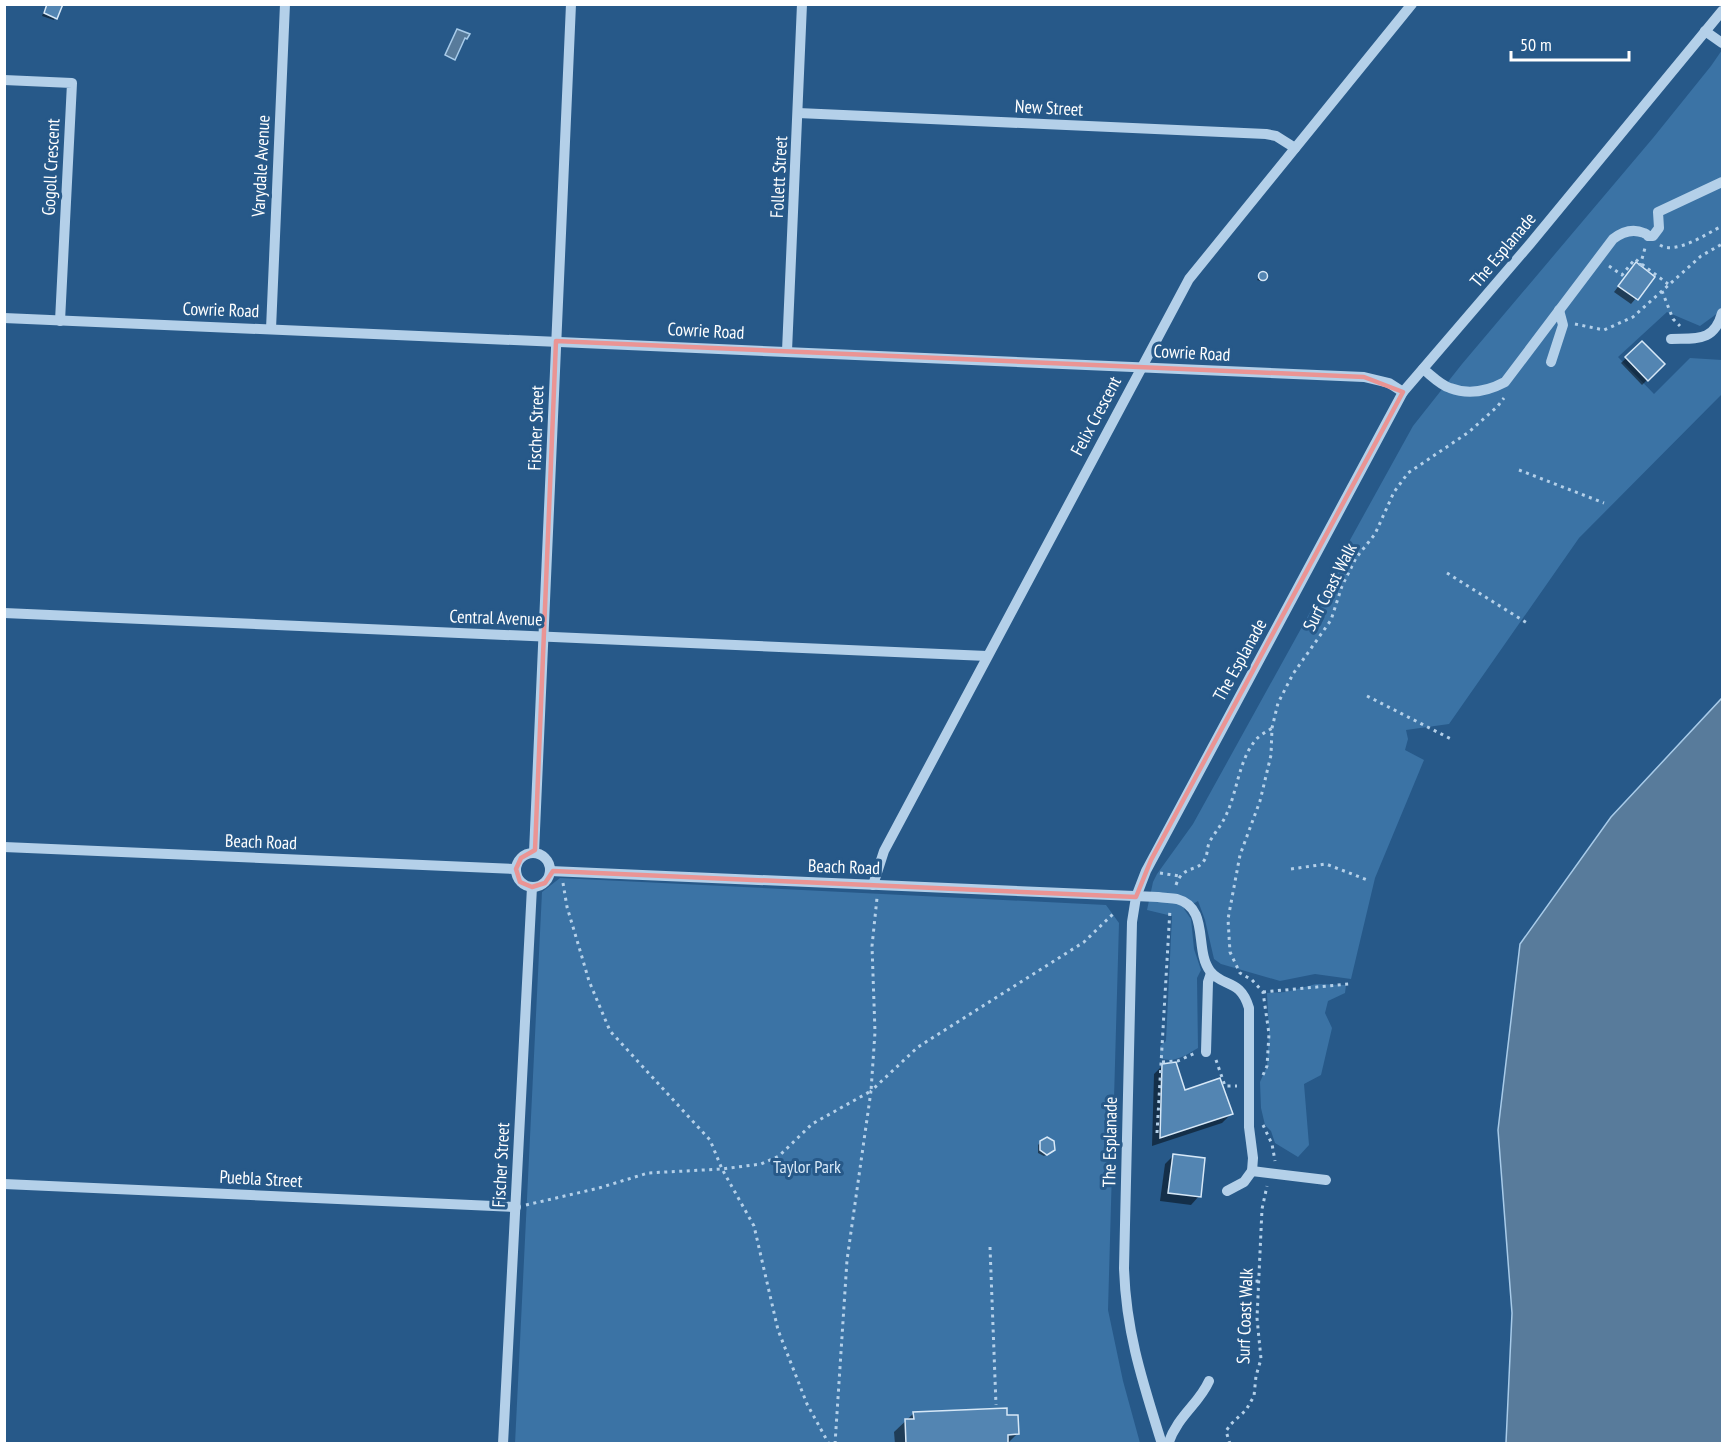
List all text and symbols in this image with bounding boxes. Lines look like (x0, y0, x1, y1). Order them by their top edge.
scale bar (1511, 24, 1630, 62)
text: 50 m (1520, 33, 1552, 56)
street label: New Street (1014, 94, 1084, 121)
street label: Varydale Avenue (246, 114, 275, 218)
street label: Gogoll Crescent (36, 118, 65, 216)
street label: Follett Street (765, 135, 792, 219)
street label: The Esplanade (1465, 208, 1541, 292)
street label: Cowrie Road (182, 297, 260, 322)
street label: Cowrie Road (667, 317, 745, 344)
street label: Cowrie Road (1153, 339, 1231, 366)
street label: Felix Crescent (1065, 372, 1126, 459)
street label: Fischer Street (523, 385, 548, 471)
street label: Surf Coast Walk (1298, 539, 1362, 635)
street label: Central Avenue (449, 604, 543, 631)
street label: The Esplanade (1208, 615, 1272, 705)
street label: Beach Road (225, 829, 297, 854)
street label: Beach Road (808, 854, 880, 879)
street label: The Esplanade (1097, 1097, 1122, 1187)
street label: Fischer Street (487, 1122, 514, 1208)
park label: Taylor Park (773, 1155, 841, 1178)
street label: Puebla Street (219, 1165, 303, 1192)
street label: Surf Coast Walk (1231, 1268, 1258, 1364)

